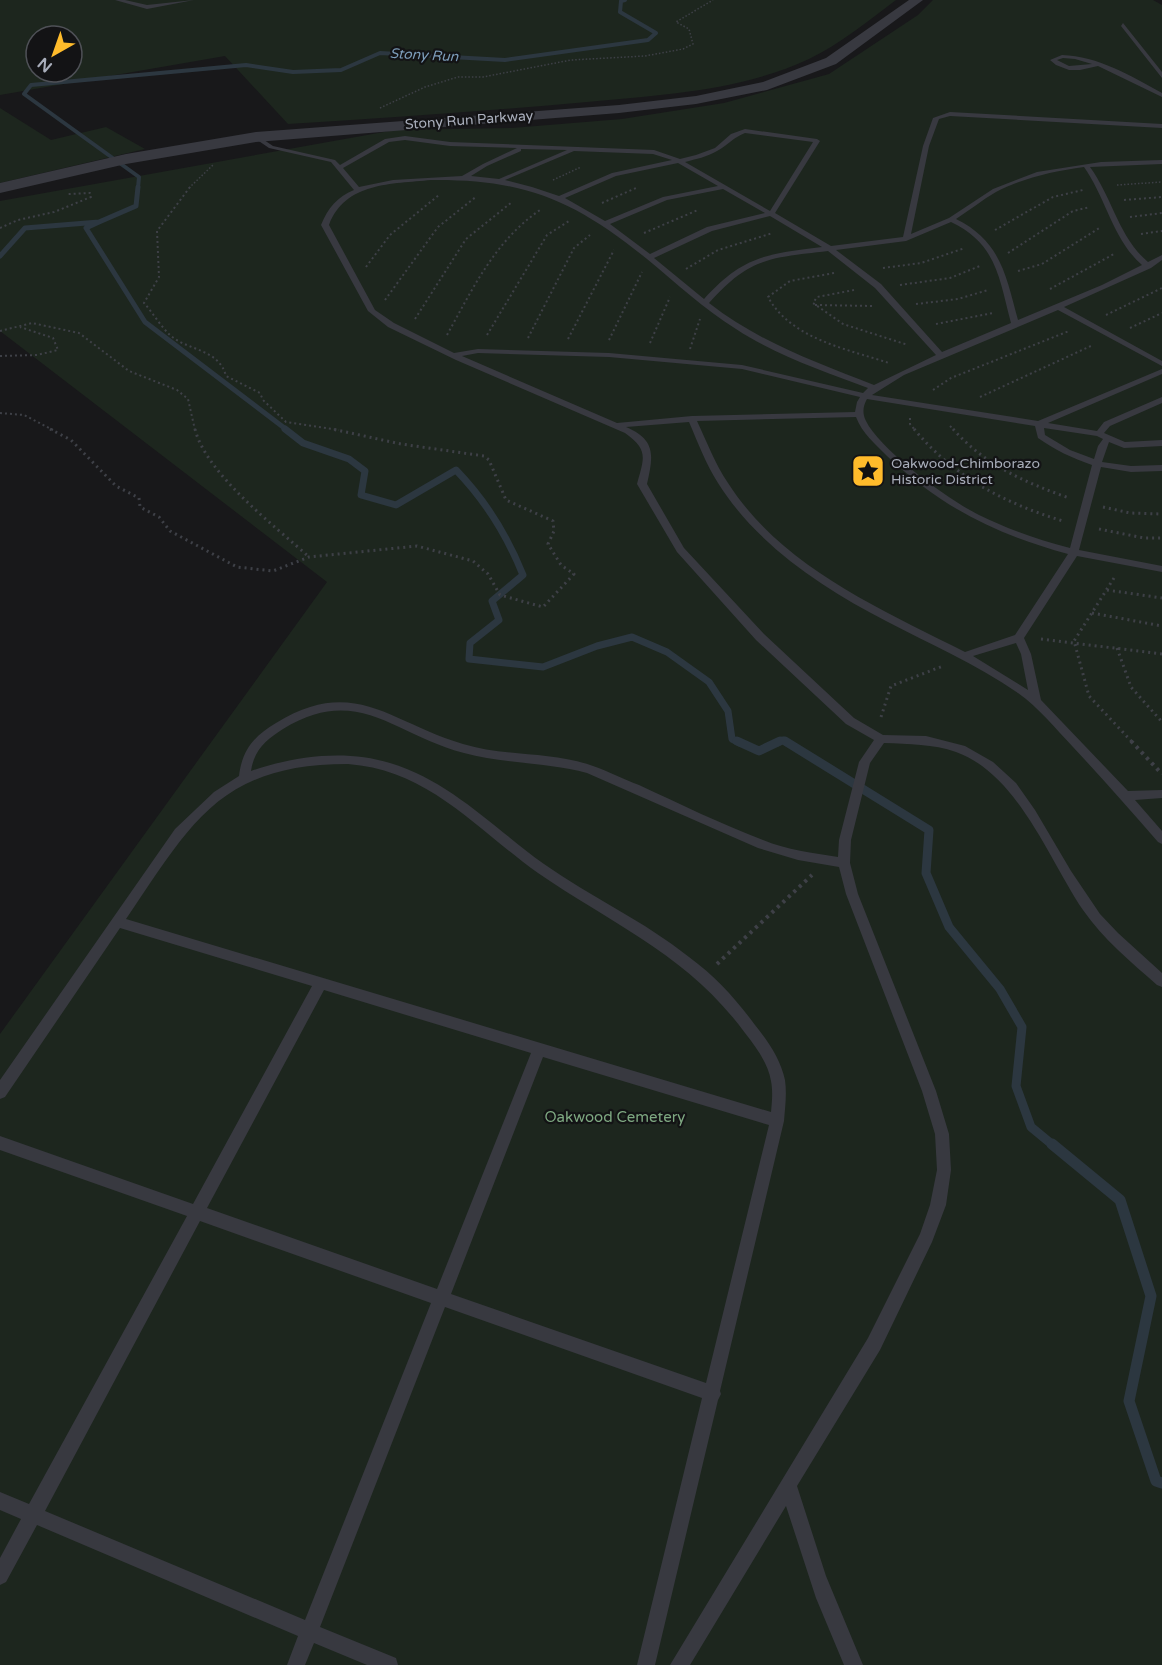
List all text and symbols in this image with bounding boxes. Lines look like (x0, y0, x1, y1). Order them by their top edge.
north arrow (24, 24, 84, 84)
water label: Stony Run (389, 45, 459, 65)
text: N (34, 53, 56, 77)
street label: Stony Run Parkway (404, 107, 534, 133)
place icon: Oakwood-Chimborazo Historic District (850, 453, 886, 489)
place label: Oakwood-Chimborazo Historic District (891, 455, 1040, 488)
park label: Oakwood Cemetery (545, 1108, 685, 1126)

